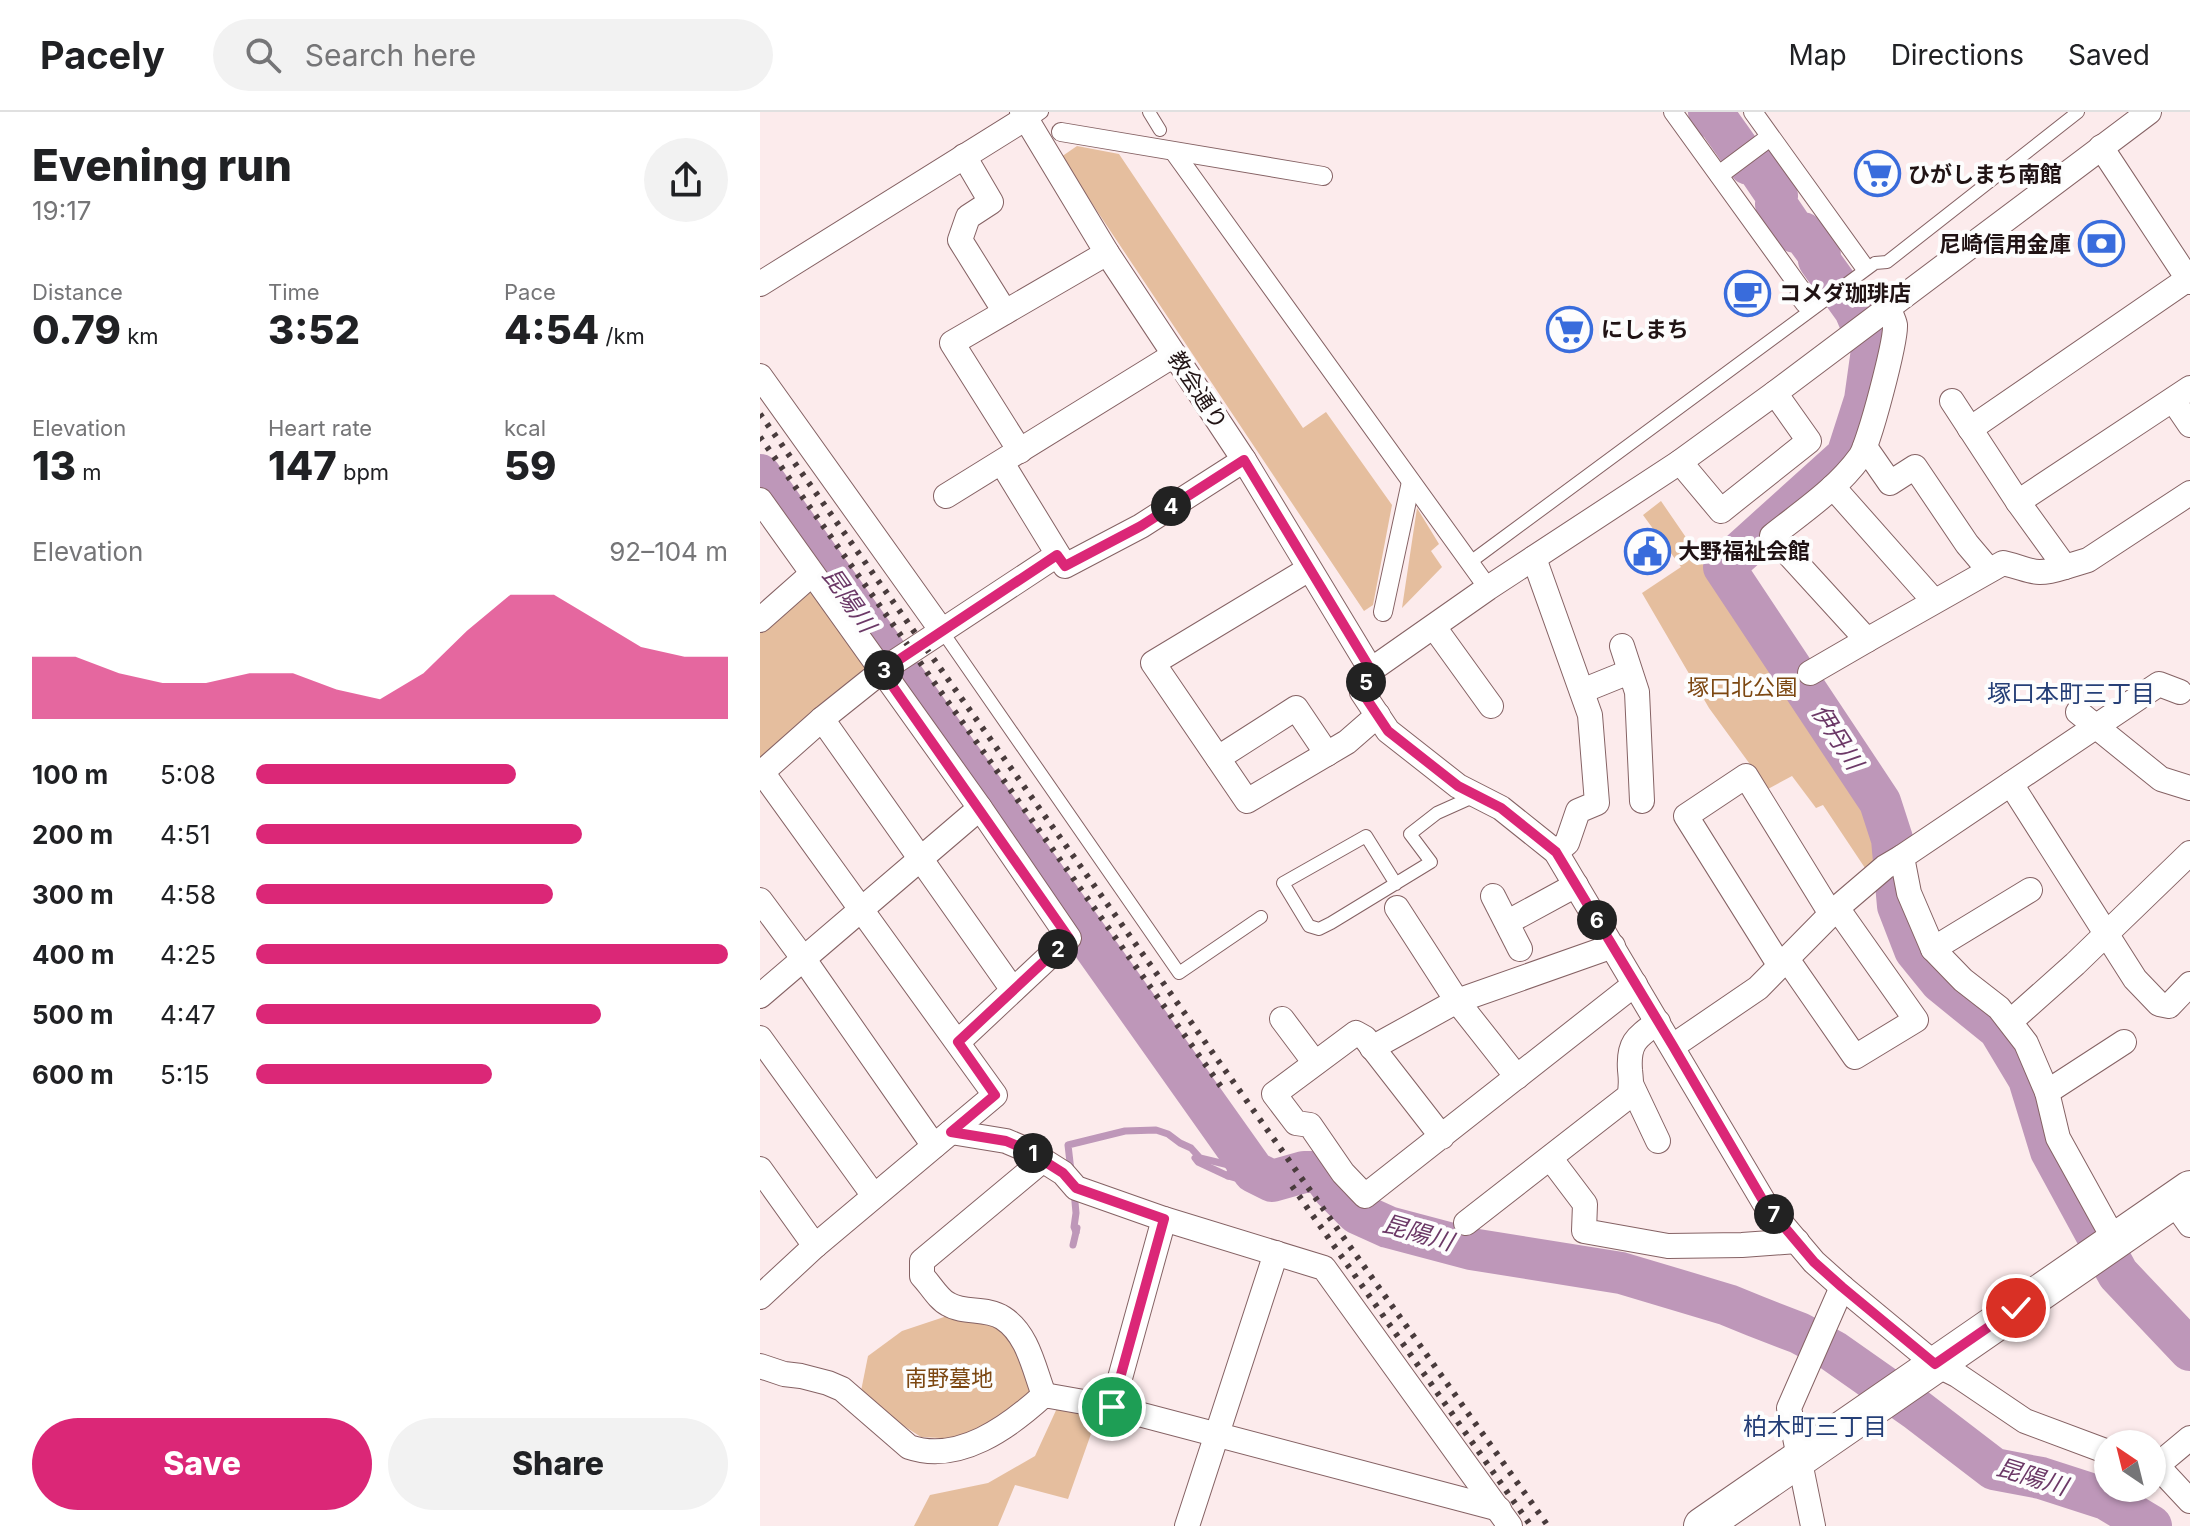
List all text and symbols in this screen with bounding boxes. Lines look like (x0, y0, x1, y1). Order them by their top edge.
search box (213, 19, 773, 91)
text: Pacely (40, 32, 165, 78)
icon: search (241, 33, 285, 77)
text: Search here (305, 37, 476, 73)
text: Map (1788, 38, 1847, 72)
text: Directions (1891, 38, 2024, 72)
text: Saved (2068, 38, 2150, 72)
text: Evening run (32, 138, 292, 192)
button: share (644, 138, 728, 222)
supermarket icon: ひがしまち南館 (1853, 150, 1901, 198)
place label: ひがしまち南館 (1908, 161, 2062, 187)
text: 19:17 (32, 195, 91, 226)
bank icon: 尼崎信用金庫 (2078, 220, 2126, 268)
place label: 尼崎信用金庫 (1939, 231, 2071, 257)
cafe icon: コメダ珈琲店 (1724, 269, 1772, 317)
text: Distance (32, 279, 123, 305)
text: Time (268, 279, 320, 305)
text: Pace (504, 279, 556, 305)
place label: コメダ珈琲店 (1779, 280, 1911, 306)
text: 0.79 (32, 305, 121, 354)
text: 3:52 (268, 305, 360, 354)
text: 4:54 (504, 305, 599, 354)
supermarket icon: にしまち (1546, 305, 1594, 353)
place label: にしまち (1601, 316, 1689, 342)
text: km (121, 323, 158, 349)
text: /km (599, 323, 645, 349)
street label: 教会通り (1163, 346, 1233, 434)
text: Elevation (32, 415, 126, 441)
text: Heart rate (268, 415, 372, 441)
text: kcal (504, 415, 546, 441)
text: 13 (32, 441, 76, 490)
text: 147 (268, 441, 337, 490)
text: 59 (504, 441, 557, 490)
text: m (76, 459, 101, 485)
text: bpm (337, 459, 389, 485)
pin: 4 (1151, 486, 1191, 526)
text: 4 (1164, 493, 1178, 519)
public building icon: 大野福祉会館 (1623, 527, 1671, 575)
text: Elevation (32, 536, 143, 567)
text: 92–104 m (609, 536, 728, 567)
place label: 大野福祉会館 (1678, 538, 1810, 564)
water label: 昆陽川 (817, 562, 884, 640)
pin: 3 (864, 650, 904, 690)
text: 3 (877, 657, 891, 683)
pin: 5 (1346, 662, 1386, 702)
text: 5 (1359, 669, 1373, 695)
park label: 塚口北公園 (1687, 674, 1797, 700)
district label: 塚口本町三丁目 (1987, 679, 2155, 708)
water label: 伊丹川 (1806, 699, 1871, 777)
text: 100 m (32, 759, 108, 790)
text: 5:08 (160, 759, 216, 790)
text: 200 m (32, 819, 113, 850)
text: 4:51 (160, 819, 211, 850)
text: 300 m (32, 879, 114, 910)
text: 4:58 (160, 879, 216, 910)
pin: 6 (1577, 900, 1617, 940)
text: 6 (1590, 907, 1604, 933)
pin: 2 (1038, 929, 1078, 969)
text: 2 (1051, 936, 1065, 962)
text: 400 m (32, 939, 115, 970)
text: 4:25 (160, 939, 216, 970)
text: 500 m (32, 999, 114, 1030)
text: 4:47 (160, 999, 216, 1030)
text: 600 m (32, 1059, 114, 1090)
text: 5:15 (160, 1059, 210, 1090)
pin: 1 (1013, 1133, 1053, 1173)
text: 1 (1028, 1140, 1038, 1166)
pin: 7 (1754, 1194, 1794, 1234)
text: 7 (1768, 1201, 1780, 1227)
water label: 昆陽川 (1380, 1209, 1460, 1257)
pin (1982, 1274, 2050, 1342)
icon: check (1994, 1286, 2038, 1330)
park label: 南野墓地 (905, 1365, 993, 1391)
pin (1078, 1373, 1146, 1441)
icon: arrive (1090, 1385, 1134, 1429)
district label: 柏木町三丁目 (1743, 1412, 1887, 1441)
button: Save (32, 1418, 372, 1510)
button: Share (388, 1418, 728, 1510)
north arrow (2094, 1430, 2166, 1502)
map controls (2094, 1430, 2166, 1502)
water label: 昆陽川 (1993, 1452, 2074, 1502)

